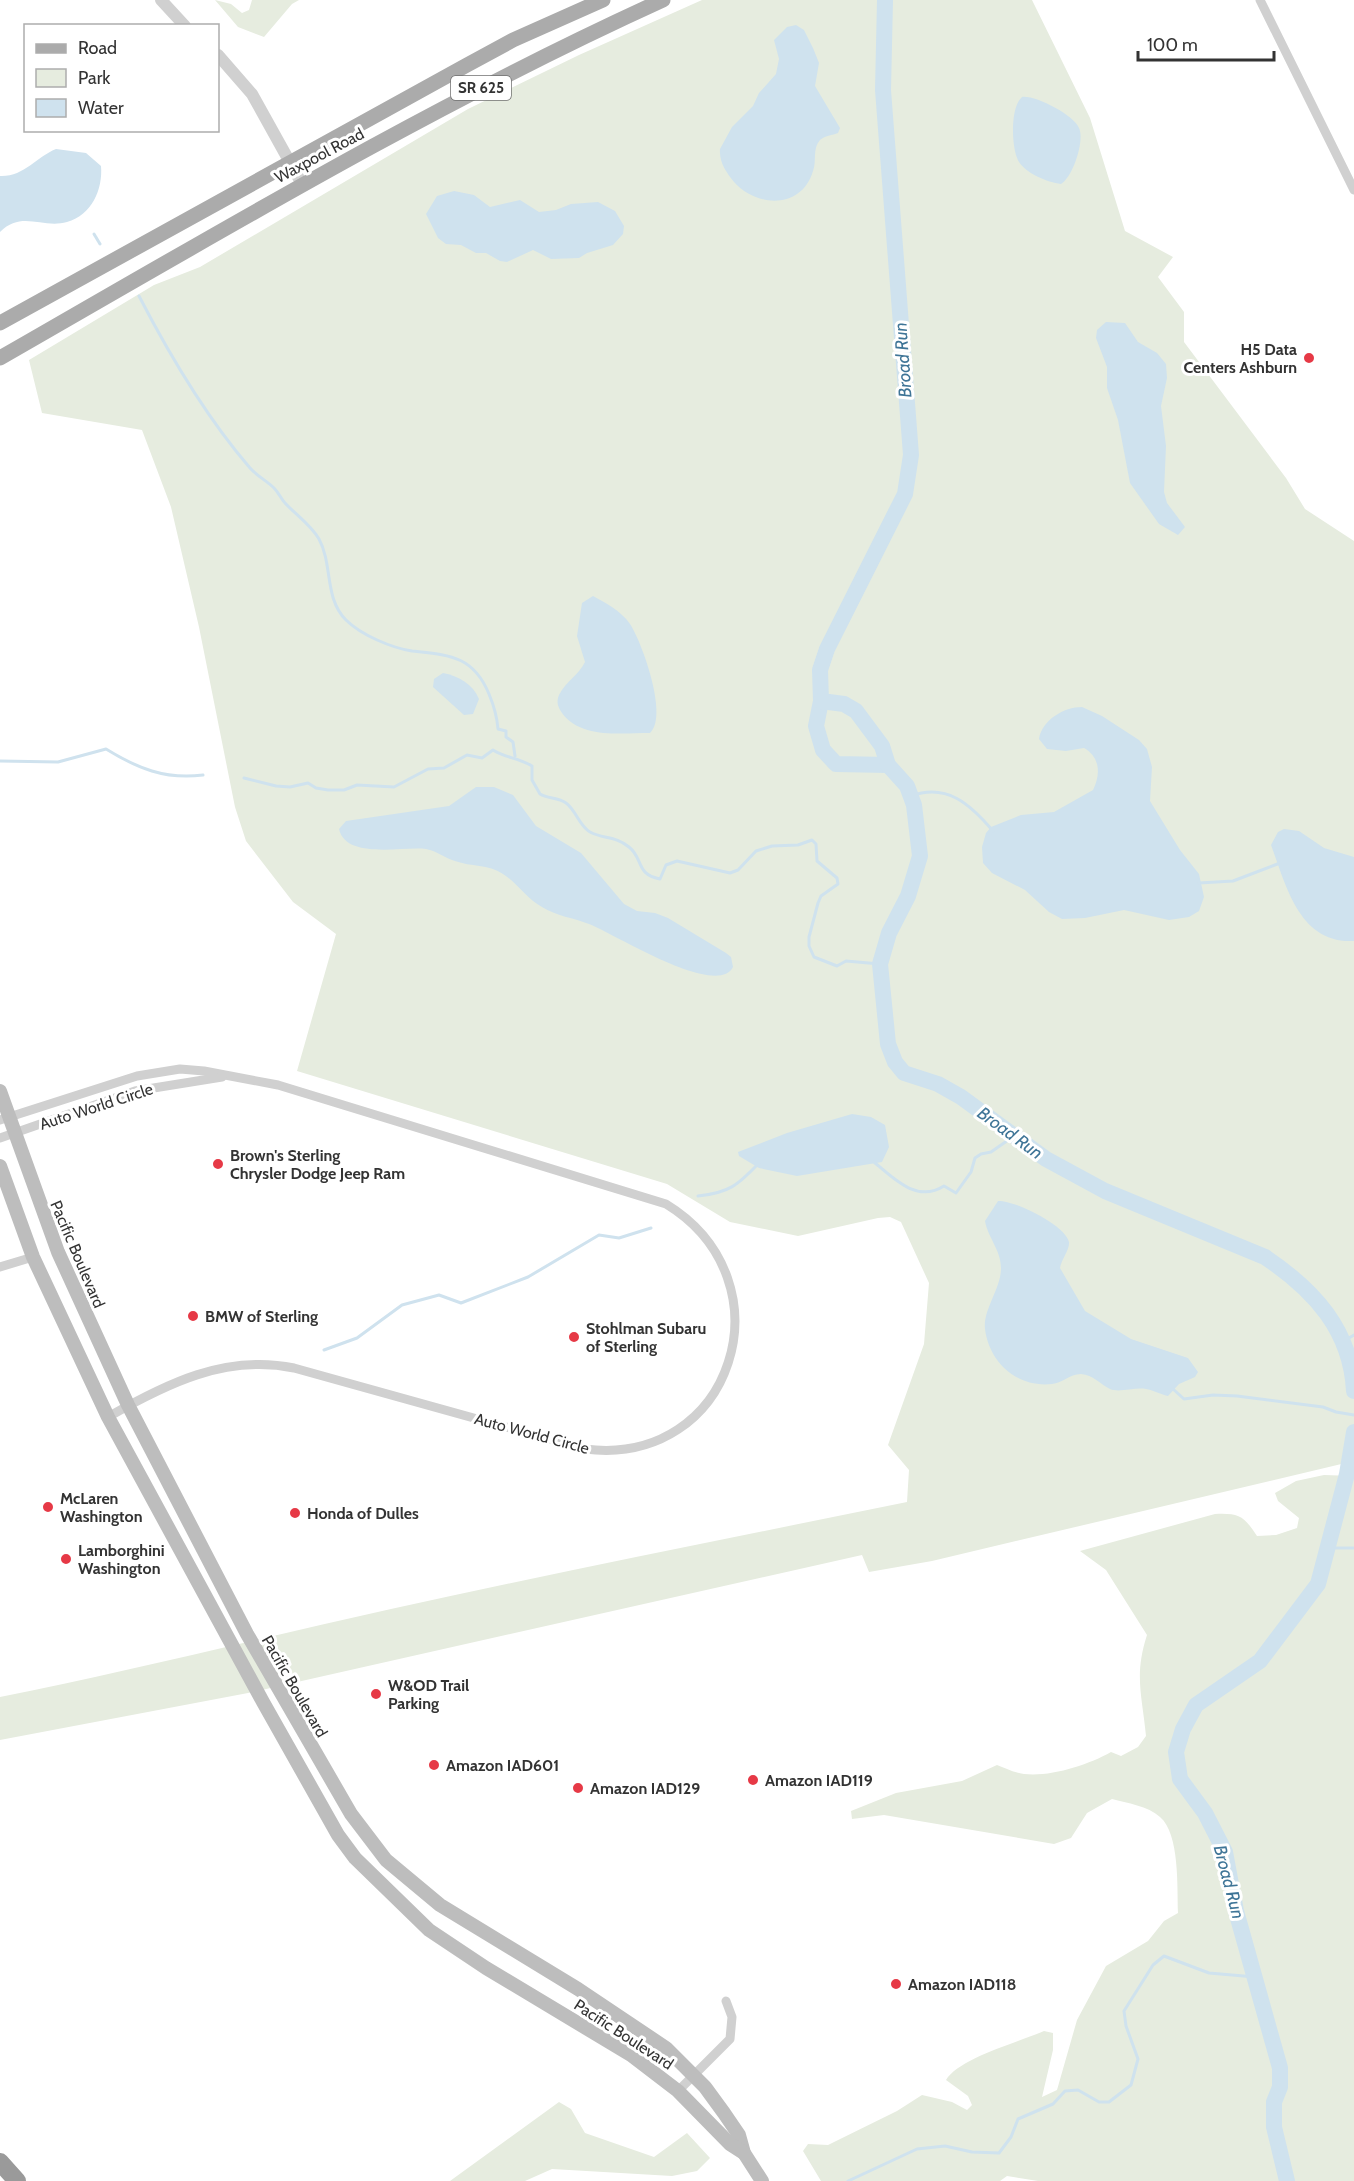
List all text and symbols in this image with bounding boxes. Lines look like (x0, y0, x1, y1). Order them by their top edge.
legend (24, 24, 219, 132)
scale bar (1138, 24, 1274, 62)
text: 100 m (1147, 34, 1198, 56)
text: Road (78, 37, 117, 59)
text: Park (78, 67, 111, 89)
road number: SR 625 (451, 76, 511, 100)
text: Water (78, 97, 124, 119)
street label: Waxpool Road (271, 124, 367, 187)
water label: Broad Run (889, 322, 917, 398)
place label: H5 Data Centers Ashburn (1183, 340, 1297, 377)
marker: H5 Data Centers Ashburn (1302, 351, 1316, 365)
street label: Auto World Circle (37, 1079, 155, 1134)
water label: Broad Run (973, 1102, 1047, 1164)
place label: Brown's Sterling Chrysler Dodge Jeep Ram (230, 1146, 405, 1183)
marker: Brown's Sterling Chrysler Dodge Jeep Ram (211, 1157, 225, 1171)
street label: Pacific Boulevard (46, 1198, 109, 1311)
place label: BMW of Sterling (205, 1307, 318, 1326)
marker: BMW of Sterling (186, 1309, 200, 1323)
place label: Stohlman Subaru of Sterling (586, 1319, 706, 1356)
marker: Stohlman Subaru of Sterling (567, 1330, 581, 1344)
street label: Auto World Circle (472, 1409, 591, 1458)
place label: McLaren Washington (60, 1489, 143, 1526)
marker: McLaren Washington (41, 1500, 55, 1514)
place label: Honda of Dulles (307, 1504, 419, 1523)
marker: Honda of Dulles (288, 1506, 302, 1520)
place label: Lamborghini Washington (78, 1541, 165, 1578)
marker: Lamborghini Washington (59, 1552, 73, 1566)
street label: Pacific Boulevard (258, 1632, 331, 1741)
place label: W&OD Trail Parking (388, 1676, 469, 1713)
marker: W&OD Trail Parking (369, 1687, 383, 1701)
place label: Amazon IAD601 (446, 1756, 559, 1775)
marker: Amazon IAD601 (427, 1758, 441, 1772)
place label: Amazon IAD119 (765, 1771, 873, 1790)
marker: Amazon IAD119 (746, 1773, 760, 1787)
place label: Amazon IAD129 (590, 1779, 700, 1798)
marker: Amazon IAD129 (571, 1781, 585, 1795)
water label: Broad Run (1209, 1843, 1249, 1921)
place label: Amazon IAD118 (908, 1975, 1016, 1994)
marker: Amazon IAD118 (889, 1977, 903, 1991)
street label: Pacific Boulevard (571, 1995, 677, 2074)

